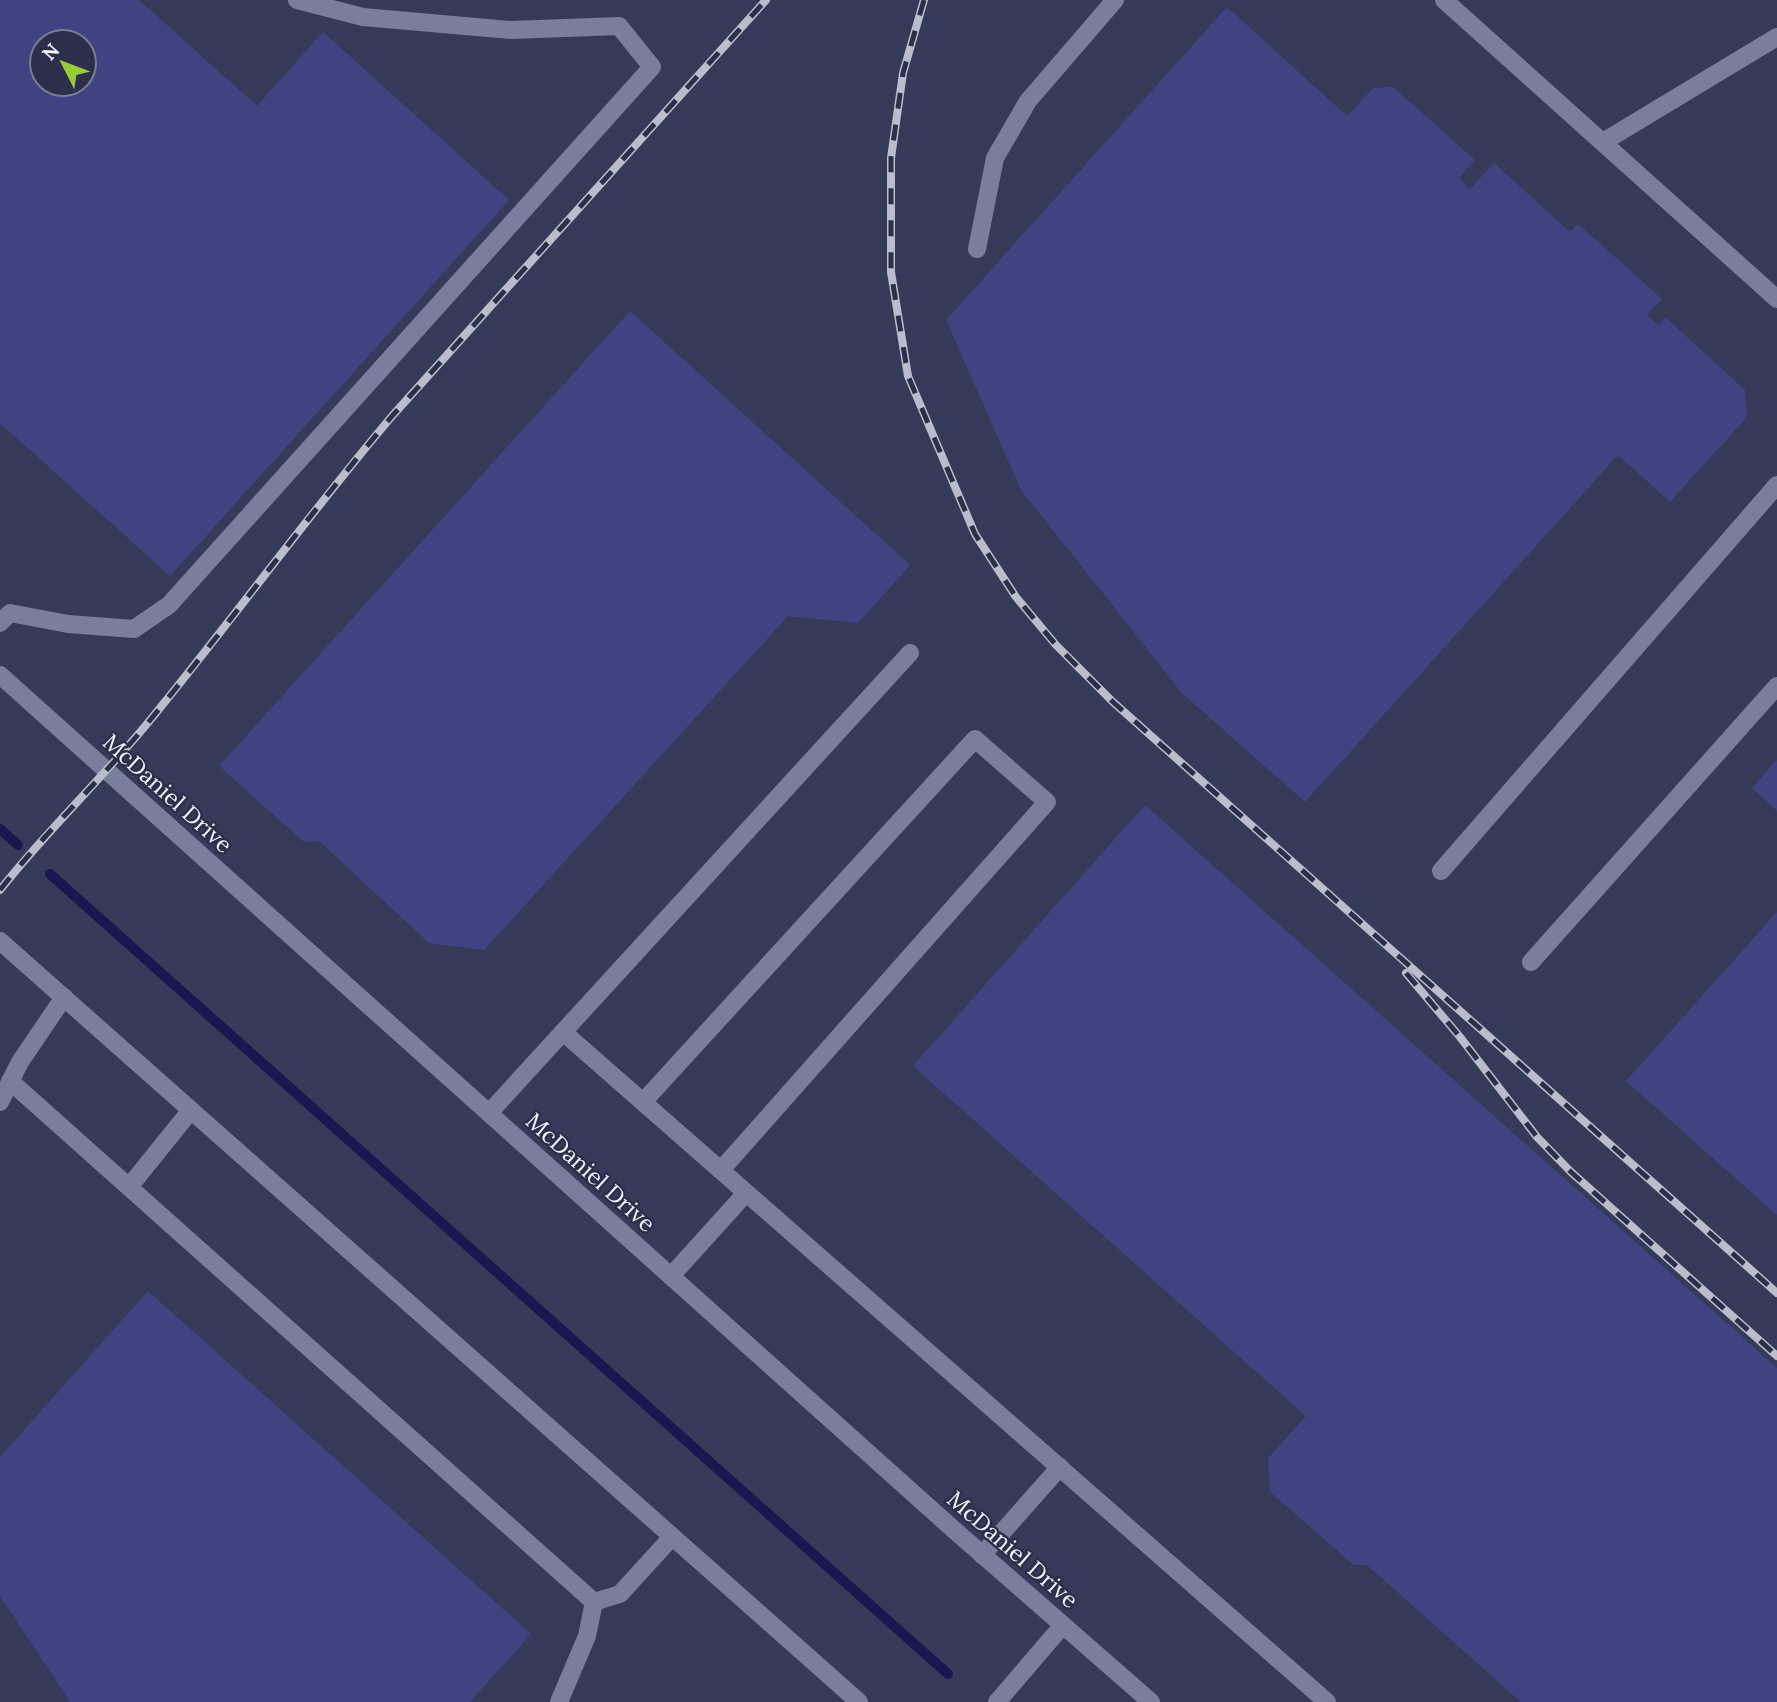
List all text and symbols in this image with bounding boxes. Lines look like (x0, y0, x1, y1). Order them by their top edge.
north arrow (28, 28, 98, 98)
text: N (37, 38, 64, 65)
street label: McDaniel Drive (97, 727, 239, 859)
street label: McDaniel Drive (520, 1106, 662, 1238)
street label: McDaniel Drive (941, 1484, 1085, 1614)

